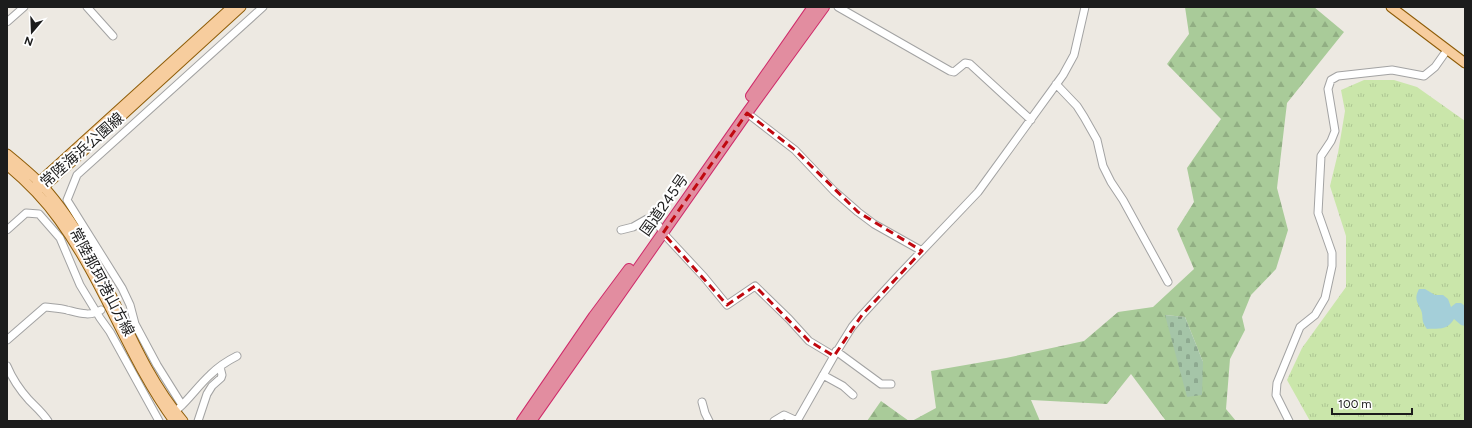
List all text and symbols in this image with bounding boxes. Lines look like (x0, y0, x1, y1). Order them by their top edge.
north arrow (12, 12, 52, 52)
text: N (23, 33, 35, 49)
street label: 常陸海浜公園線 (36, 109, 128, 191)
street label: 国道245号 (636, 171, 692, 239)
street label: 常陸那珂港山方線 (66, 225, 138, 339)
scale bar (1332, 390, 1412, 416)
text: 100 m (1338, 397, 1372, 411)

